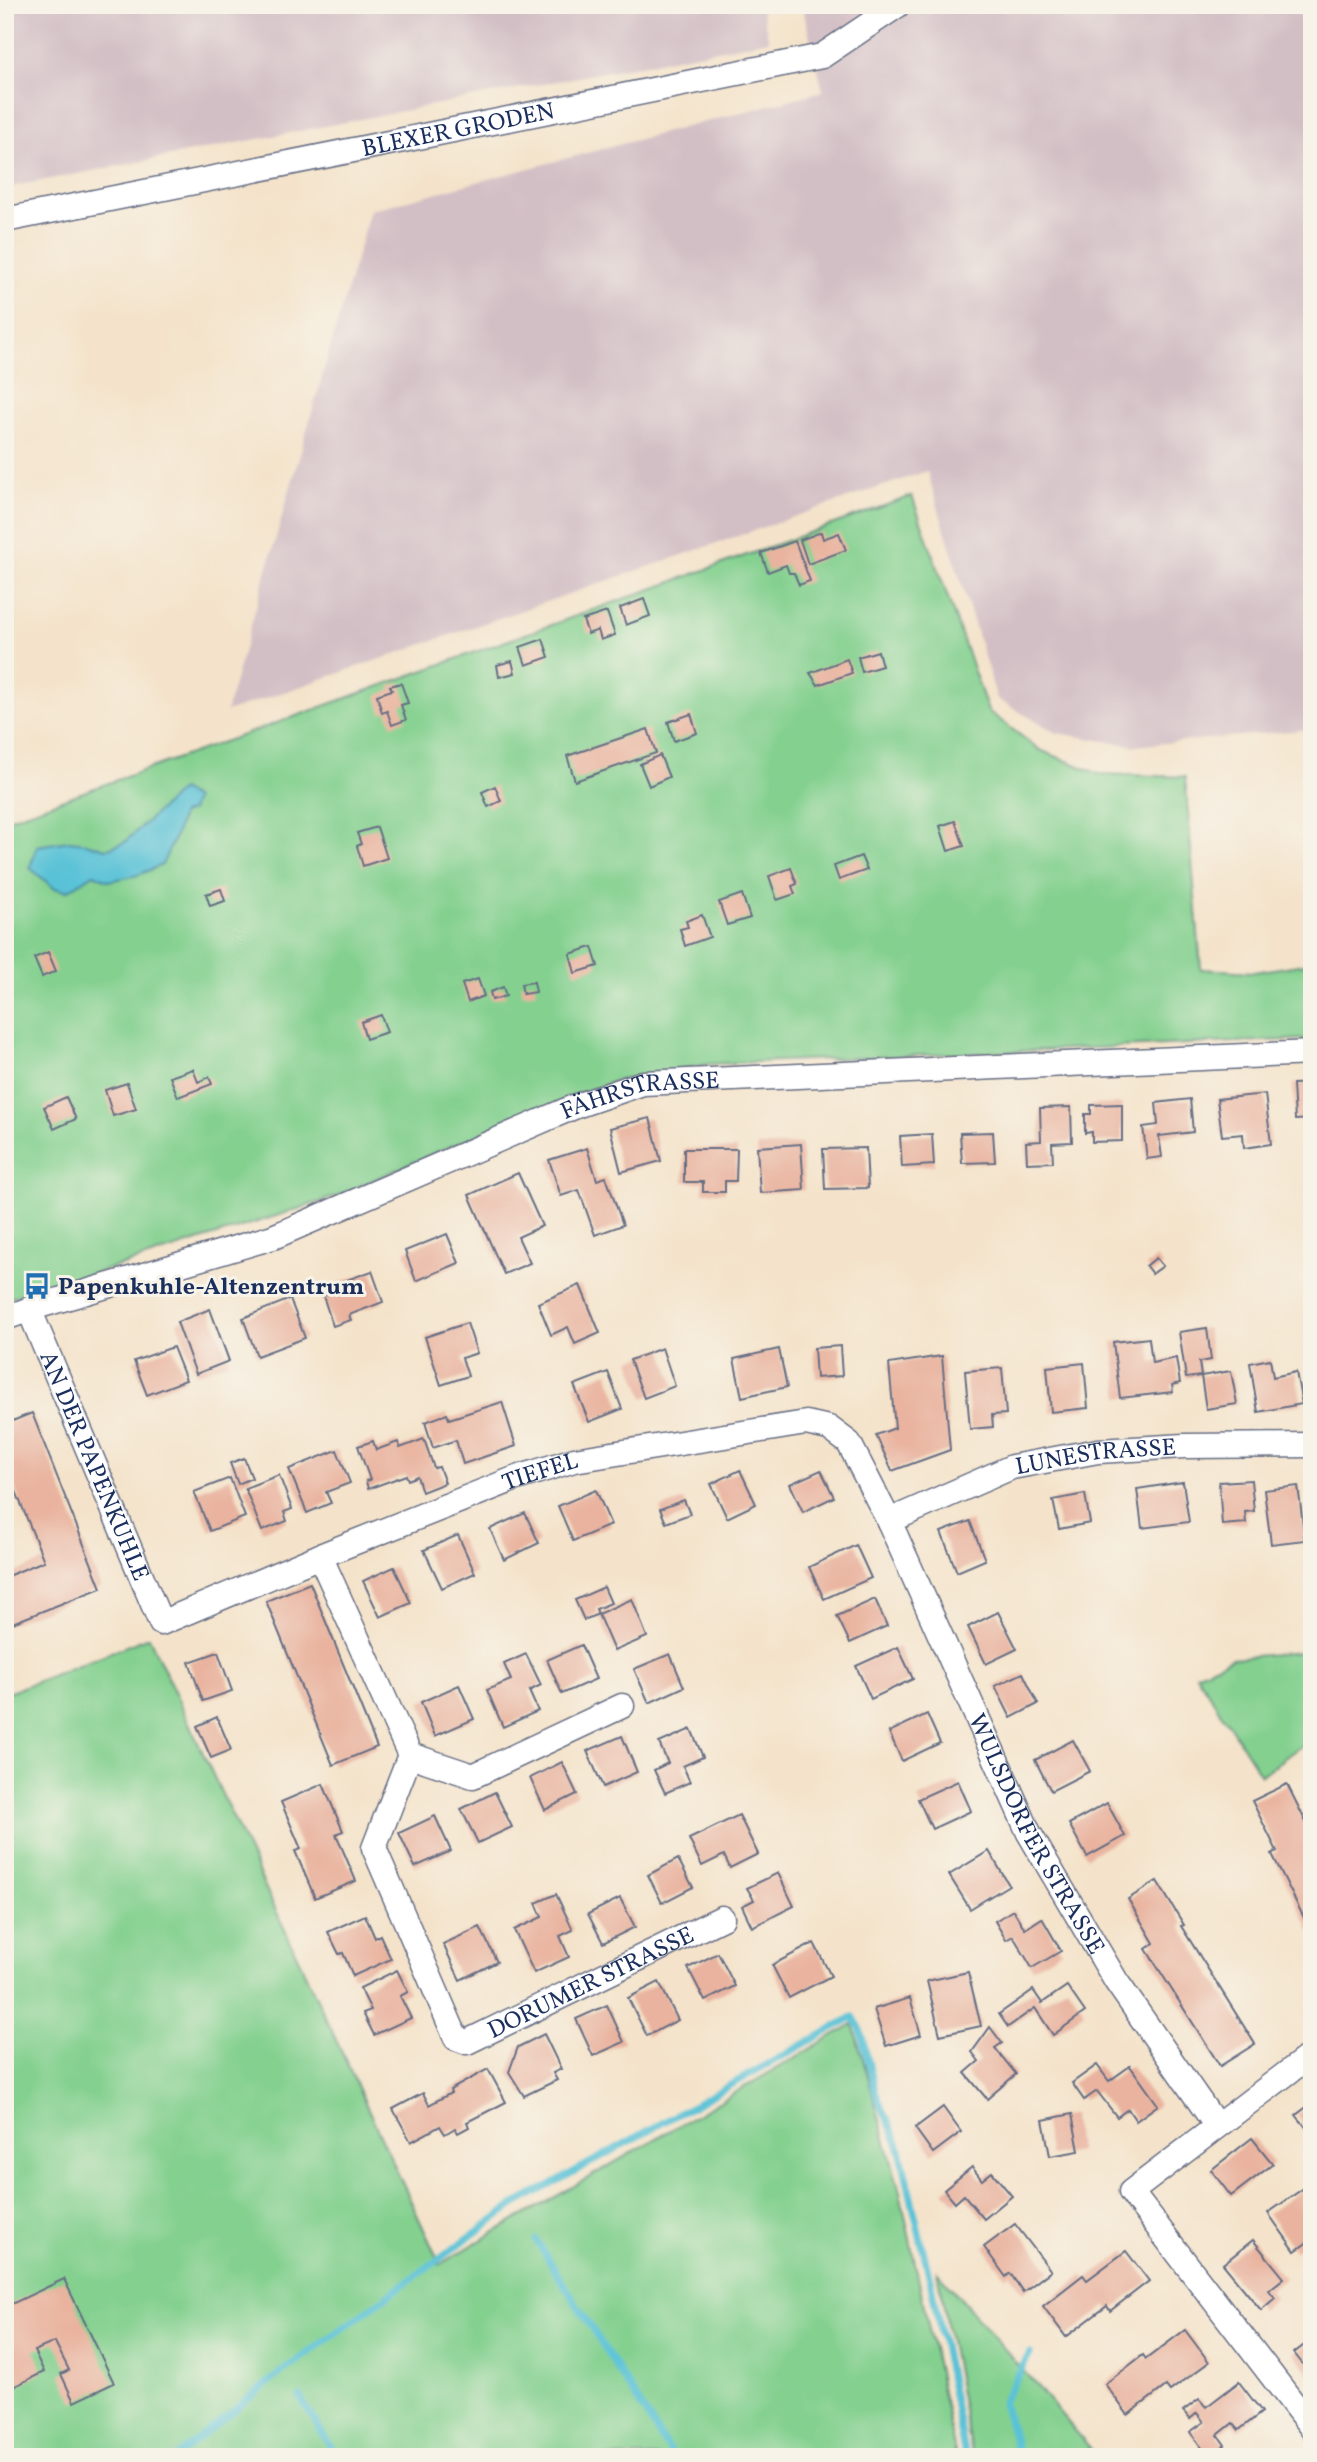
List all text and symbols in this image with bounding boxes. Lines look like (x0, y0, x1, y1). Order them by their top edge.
street label: BLEXER GRODEN (359, 95, 558, 167)
street label: FÄHRSTRASSE (556, 1065, 721, 1130)
bus stop icon: Papenkuhle-Altenzentrum (22, 1271, 52, 1301)
place label: Papenkuhle-Altenzentrum (58, 1271, 364, 1305)
street label: AN DER PAPENKUHLE (30, 1346, 156, 1587)
street label: LUNESTRASSE (1013, 1431, 1177, 1485)
street label: TIEFEL (498, 1445, 583, 1501)
street label: WULSDORFER STRASSE (959, 1709, 1112, 1962)
street label: DORUMER STRASSE (482, 1919, 700, 2048)

